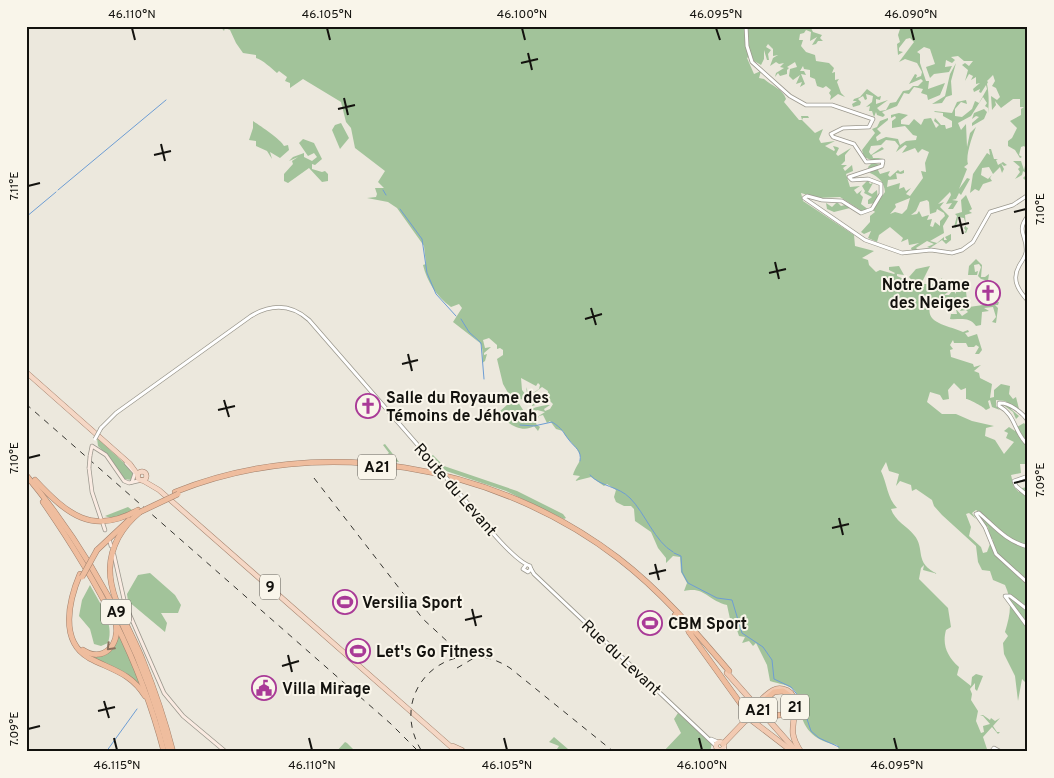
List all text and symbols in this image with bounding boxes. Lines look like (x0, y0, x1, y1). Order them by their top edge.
text: 46.110°N (108, 7, 156, 23)
text: 46.105°N (302, 7, 352, 23)
text: 46.100°N (497, 7, 547, 23)
text: 46.095°N (689, 7, 743, 23)
text: 46.090°N (884, 7, 938, 23)
text: 7.11°E (7, 172, 23, 200)
text: 7.10°E (1033, 193, 1049, 225)
place label: Notre Dame des Neiges (882, 276, 970, 314)
church icon: Notre Dame des Neiges (975, 280, 1001, 306)
place label: Salle du Royaume des Témoins de Jéhovah (386, 389, 549, 427)
church icon: Salle du Royaume des Témoins de Jéhovah (355, 393, 381, 419)
street label: Route du Levant (409, 440, 500, 541)
text: 7.10°E (7, 442, 23, 474)
road number: A21 (358, 454, 396, 480)
text: 7.09°E (1033, 463, 1049, 497)
road number: 9 (260, 574, 280, 600)
sports icon: Versilia Sport (332, 589, 358, 615)
place label: Versilia Sport (362, 594, 463, 614)
road number: A9 (101, 600, 131, 624)
sports icon: CBM Sport (637, 610, 663, 636)
place label: CBM Sport (668, 615, 747, 635)
street label: Rue du Levant (577, 616, 665, 701)
sports icon: Let's Go Fitness (345, 638, 371, 664)
one-way arrow (106, 641, 115, 650)
place label: Let's Go Fitness (376, 643, 493, 663)
public building icon: Villa Mirage (251, 675, 277, 701)
place label: Villa Mirage (282, 680, 371, 700)
road number: 21 (781, 694, 809, 720)
road number: A21 (739, 698, 777, 722)
text: 7.09°E (7, 712, 23, 746)
text: 46.115°N (93, 758, 141, 774)
text: 46.110°N (288, 758, 336, 774)
text: 46.105°N (482, 758, 532, 774)
text: 46.100°N (677, 758, 727, 774)
text: 46.095°N (870, 758, 924, 774)

